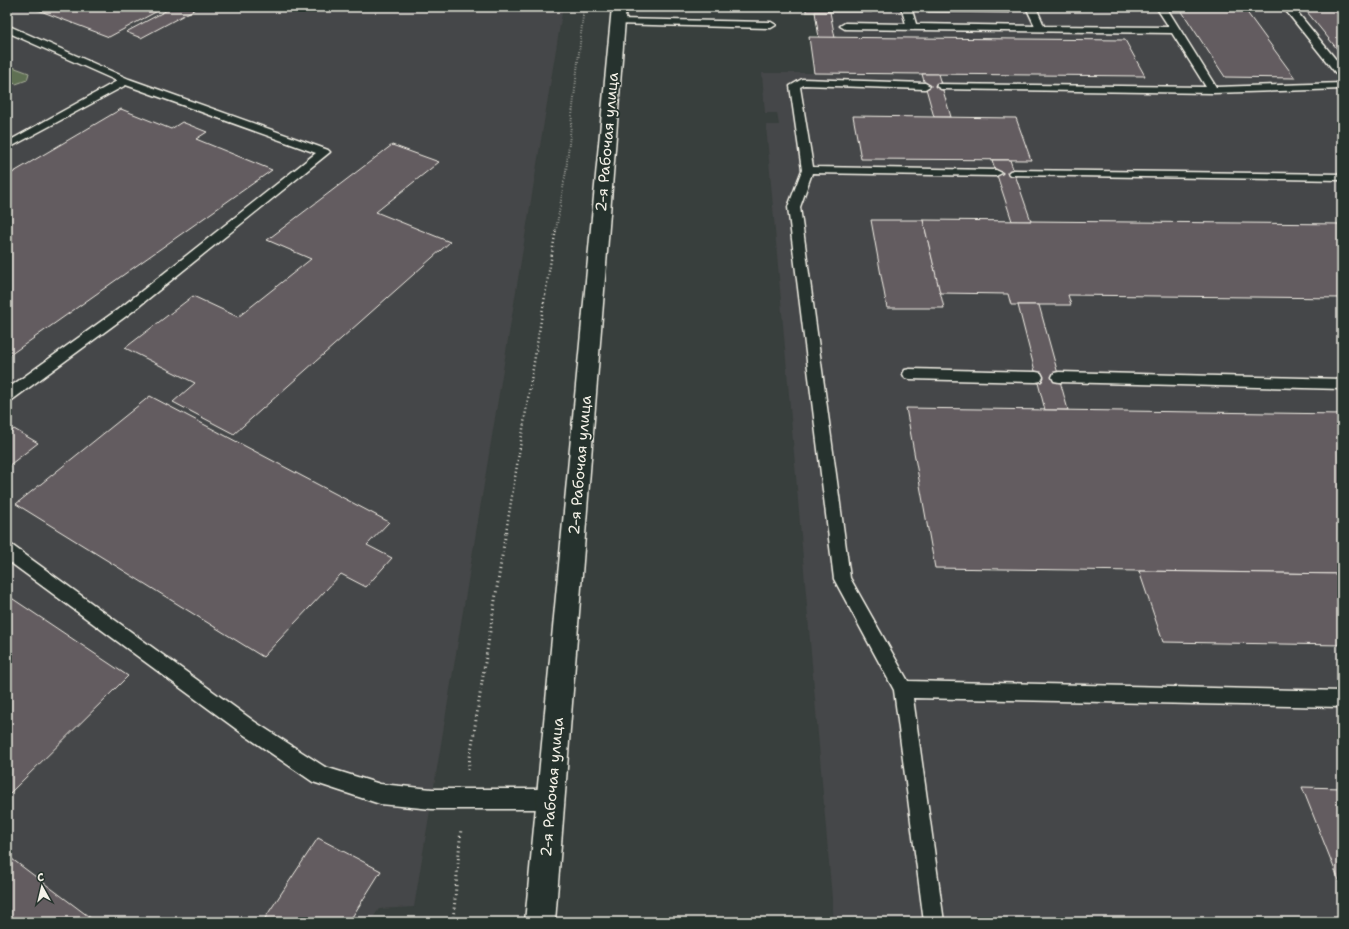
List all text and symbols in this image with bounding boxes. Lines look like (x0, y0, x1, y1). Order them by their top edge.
street label: 2-я Рабочая улица (591, 71, 623, 213)
street label: 2-я Рабочая улица (564, 394, 596, 536)
street label: 2-я Рабочая улица (536, 716, 568, 858)
north arrow (22, 867, 62, 907)
text: С (36, 870, 45, 885)

